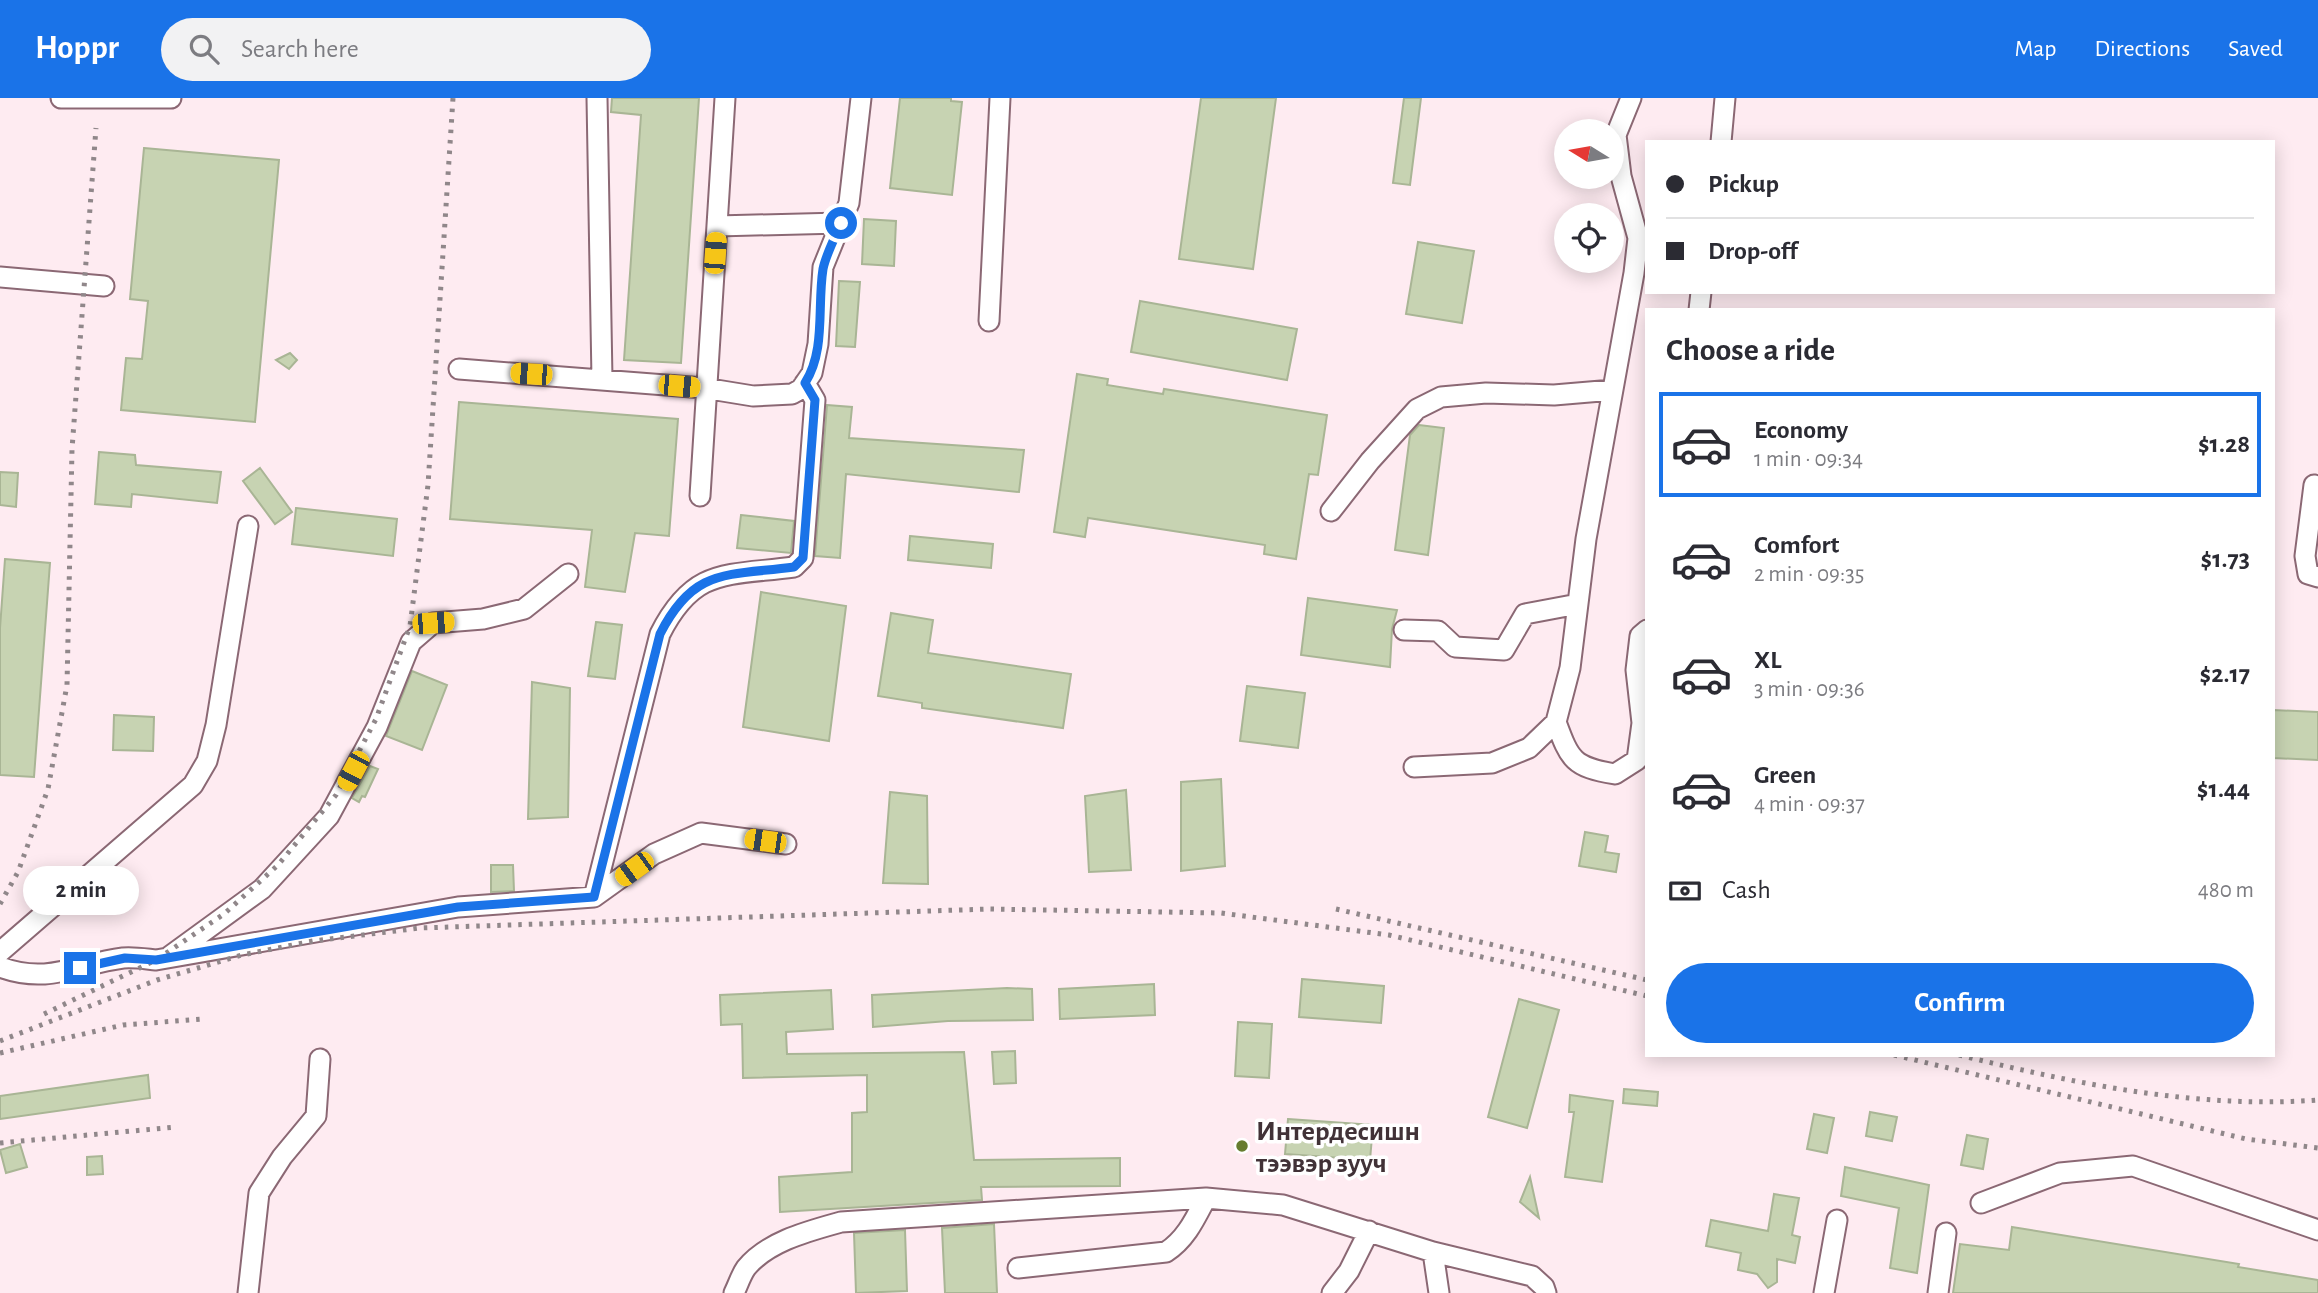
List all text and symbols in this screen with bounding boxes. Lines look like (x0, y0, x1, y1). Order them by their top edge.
search box (161, 18, 651, 81)
icon: search (185, 30, 223, 68)
text: Hoppr (35, 32, 119, 65)
text: Search here (241, 36, 359, 62)
text: Map (2014, 37, 2056, 61)
text: Directions (2094, 37, 2190, 61)
text: Saved (2228, 37, 2283, 61)
north arrow (1554, 119, 1624, 189)
map controls (1554, 119, 1624, 273)
text: Pickup (1708, 171, 1779, 197)
button: locate (1554, 203, 1624, 273)
route start (825, 207, 857, 239)
car (704, 231, 727, 275)
text: Drop-off (1708, 238, 1797, 264)
text: Choose a ride (1666, 334, 1835, 366)
car (510, 362, 553, 386)
car (658, 374, 701, 398)
icon: car (1670, 413, 1733, 476)
text: Economy (1754, 417, 1848, 443)
text: $1.28 (2198, 431, 2250, 457)
text: 1 min · 09:34 (1754, 448, 1863, 471)
icon: car (1670, 528, 1733, 591)
text: Comfort (1754, 532, 1839, 558)
text: $1.73 (2201, 546, 2250, 572)
text: 2 min · 09:35 (1754, 563, 1864, 586)
car (412, 611, 455, 635)
icon: car (1670, 643, 1733, 706)
text: XL (1754, 647, 1781, 673)
text: $2.17 (2200, 661, 2250, 687)
text: 3 min · 09:36 (1754, 678, 1864, 701)
car (334, 748, 373, 794)
icon: car (1670, 758, 1733, 821)
text: Green (1754, 762, 1816, 788)
text: $1.44 (2197, 776, 2250, 802)
text: 4 min · 09:37 (1754, 793, 1865, 816)
car (743, 828, 788, 854)
car (611, 848, 658, 890)
callout: 2 min (22, 866, 138, 916)
icon: cash (1666, 872, 1704, 910)
text: Cash (1722, 877, 1771, 903)
text: 2 min (55, 879, 107, 902)
text: 480 m (2198, 879, 2254, 902)
route end (64, 952, 96, 984)
button: Confirm (1666, 963, 2254, 1043)
place label: Интердесишн тээвэр зууч (1255, 1118, 1420, 1178)
marker: Интердесишн тээвэр зууч (1234, 1138, 1250, 1154)

